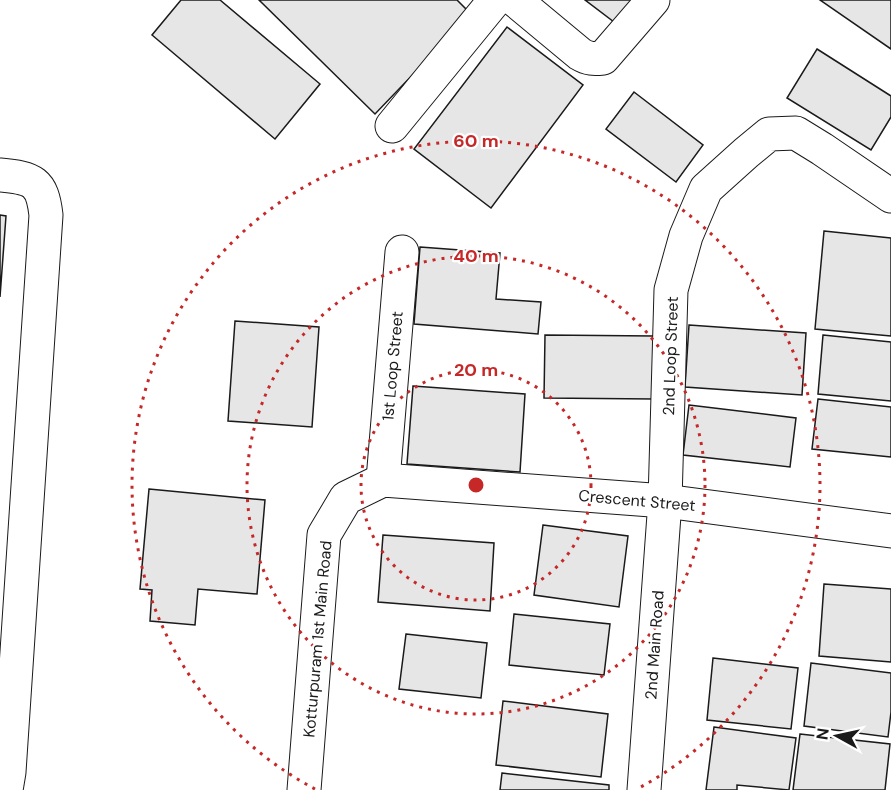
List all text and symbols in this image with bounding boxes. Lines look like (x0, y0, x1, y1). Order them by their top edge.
text: 60 m (453, 129, 499, 153)
text: 40 m (453, 244, 499, 268)
street label: 2nd Loop Street (658, 296, 683, 416)
street label: 1st Loop Street (377, 310, 408, 422)
text: 20 m (454, 358, 498, 382)
centre of rings (466, 475, 486, 495)
street label: Crescent Street (578, 485, 696, 516)
street label: Kotturpuram 1st Main Road (298, 540, 337, 738)
street label: 2nd Main Road (640, 590, 669, 700)
north arrow (807, 706, 867, 766)
text: N (811, 727, 834, 741)

